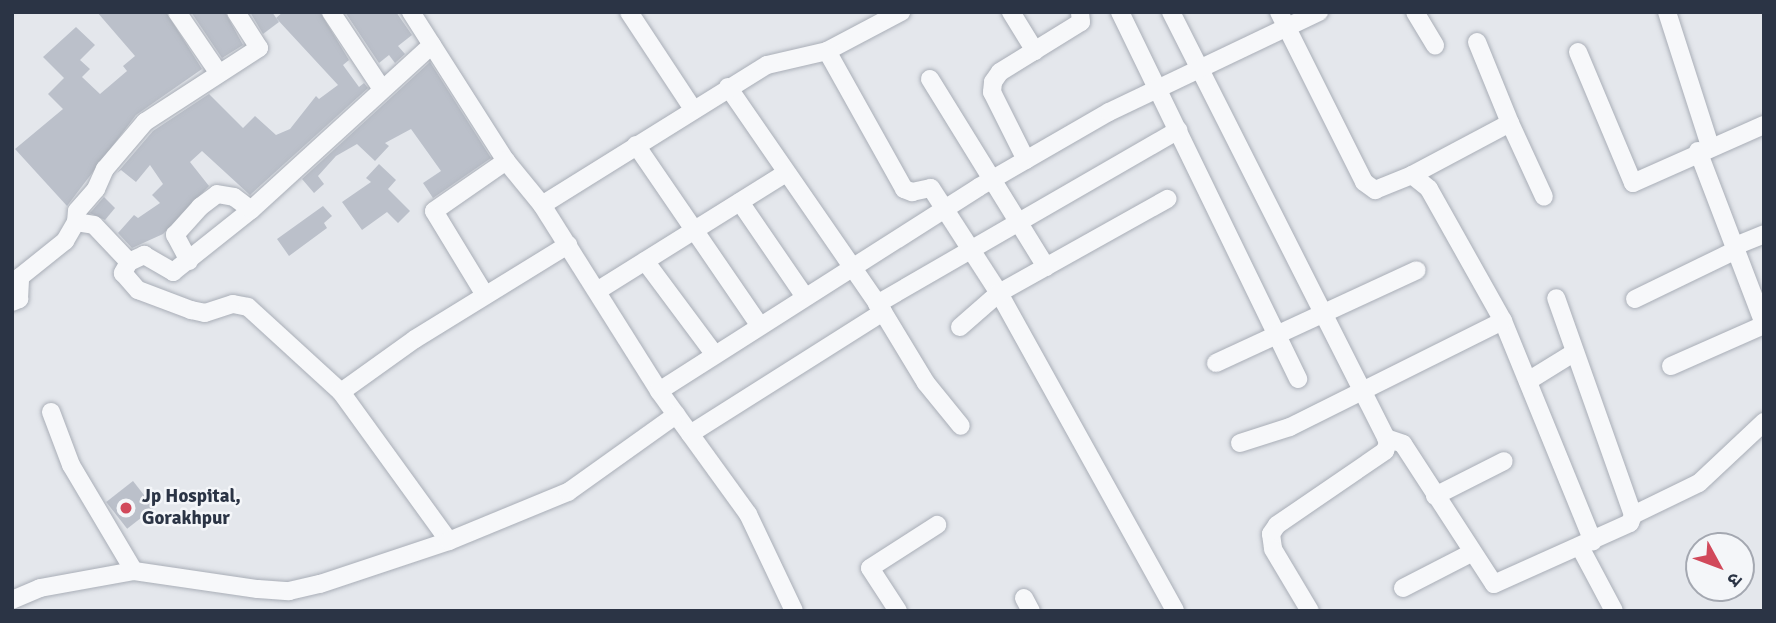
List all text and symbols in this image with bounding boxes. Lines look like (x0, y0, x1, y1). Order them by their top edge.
place label: Jp Hospital, Gorakhpur (142, 486, 241, 530)
marker: Jp Hospital, Gorakhpur (116, 498, 136, 518)
north arrow (1685, 532, 1755, 602)
text: उ (1722, 567, 1747, 592)

